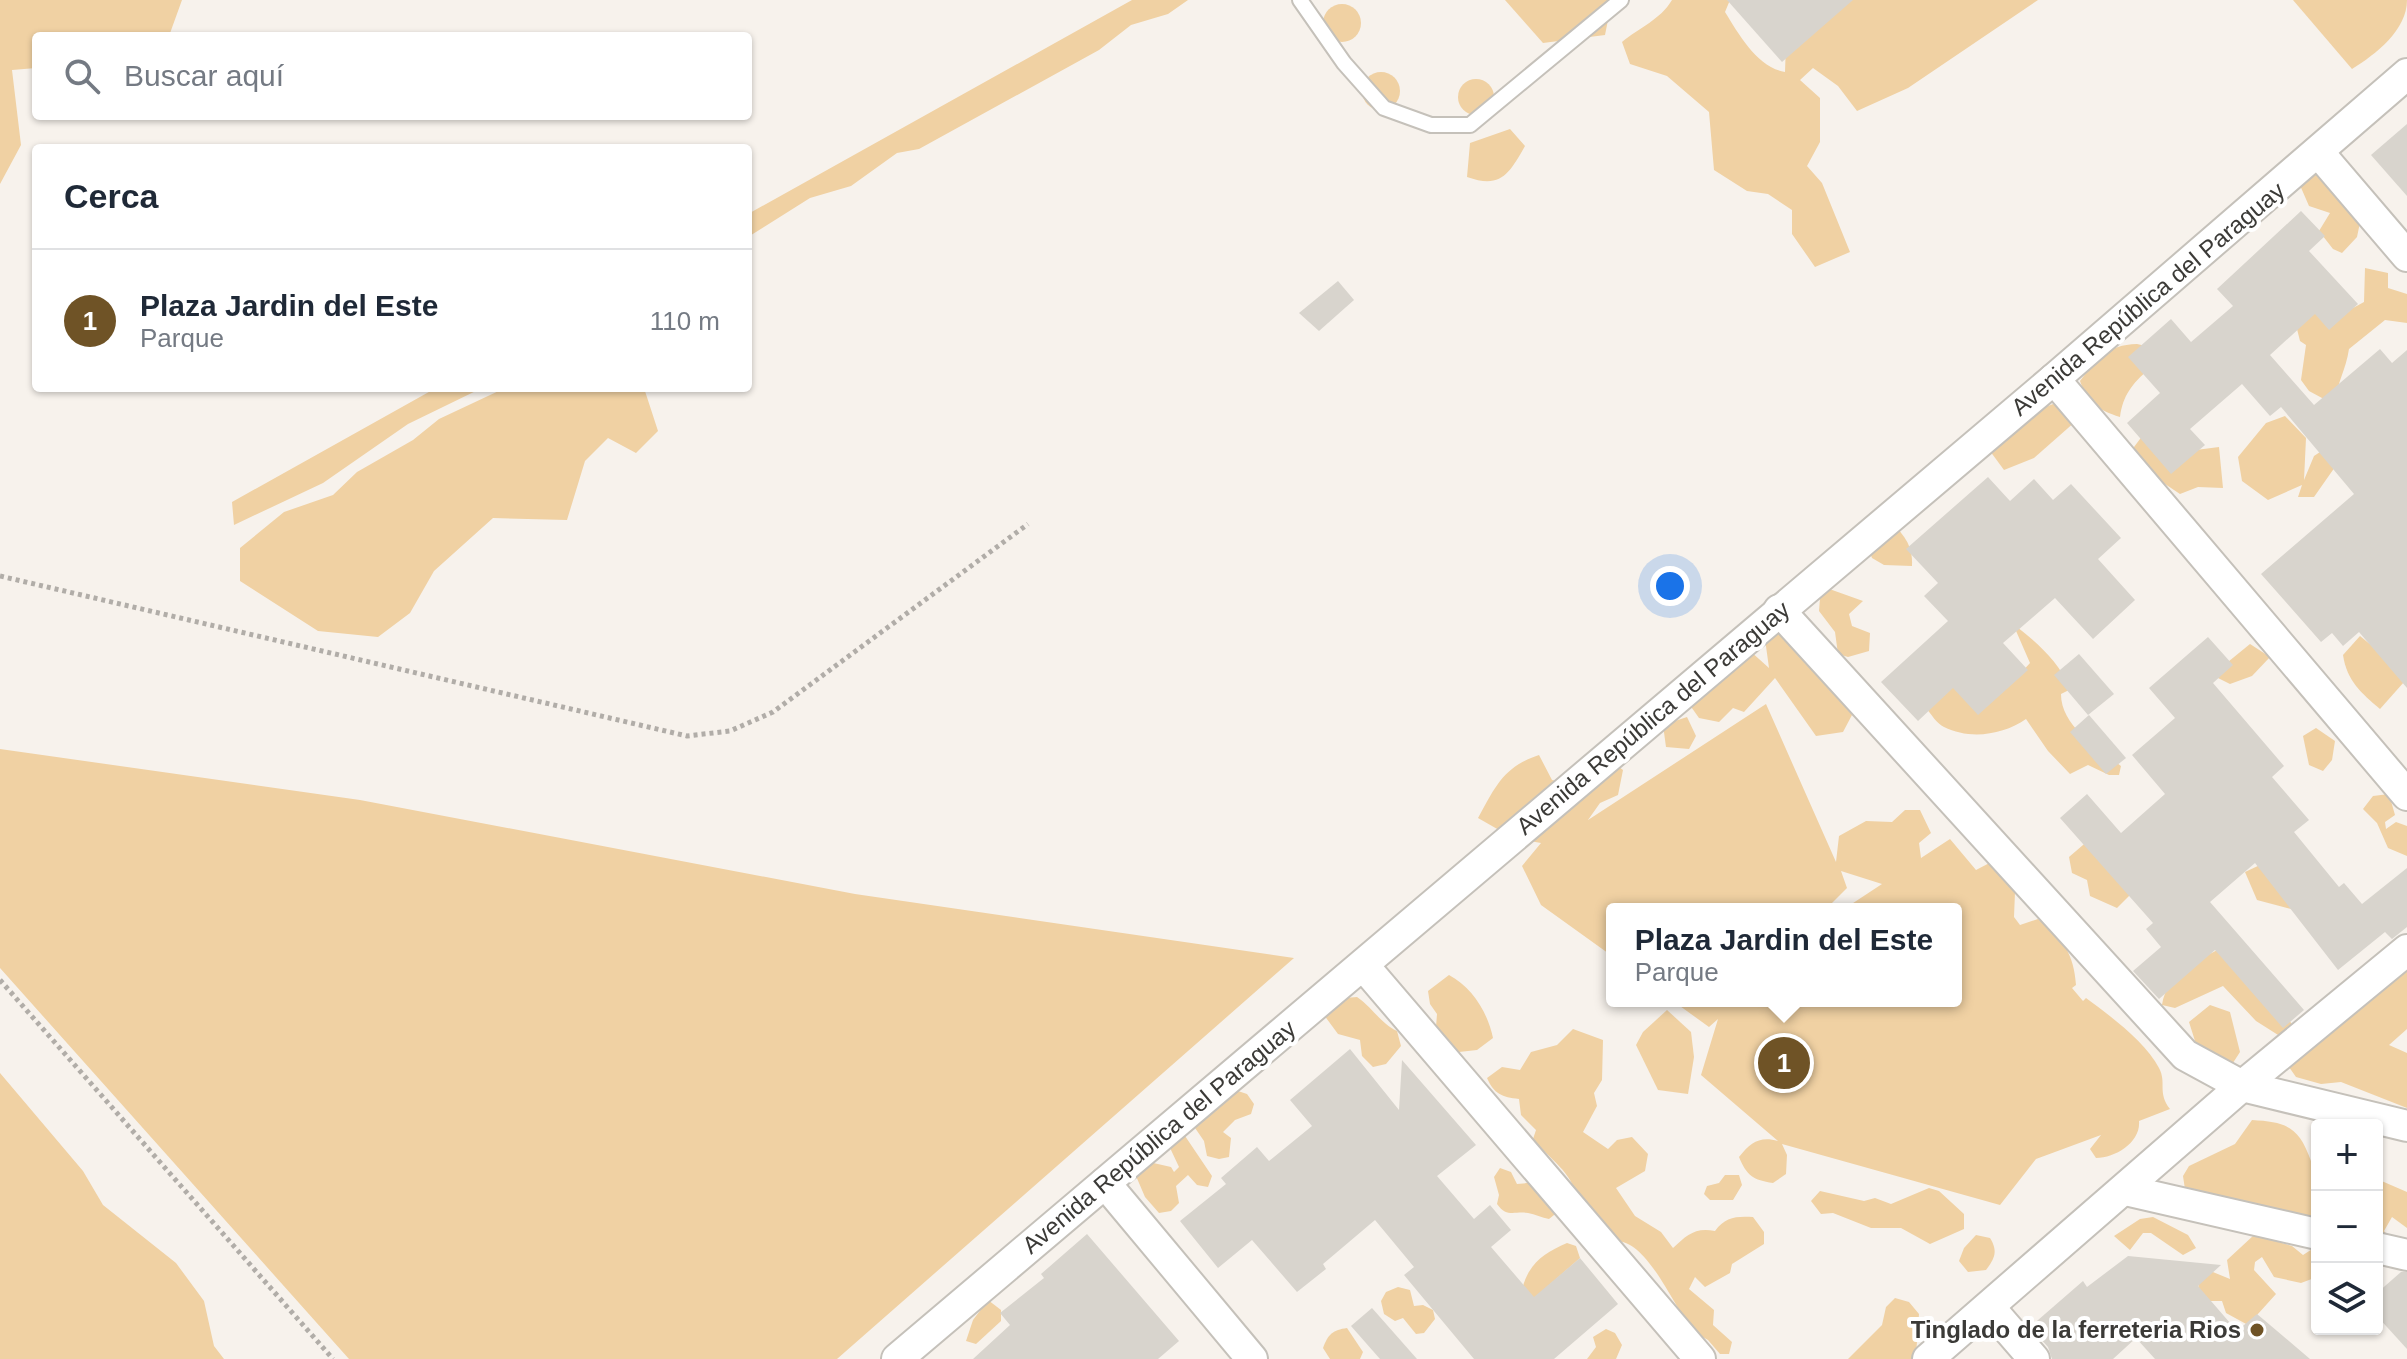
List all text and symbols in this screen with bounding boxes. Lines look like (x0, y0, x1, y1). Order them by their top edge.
search box (32, 32, 752, 120)
icon: search (60, 54, 104, 98)
text: Buscar aquí (124, 59, 284, 92)
street label: Avenida República del Paraguay (2006, 176, 2290, 421)
text: Cerca (64, 177, 159, 215)
text: Plaza Jardin del Este (140, 289, 438, 322)
text: 1 (83, 306, 97, 336)
text: 110 m (650, 306, 720, 336)
text: Parque (140, 323, 224, 353)
your location (1650, 566, 1690, 606)
street label: Avenida República del Paraguay (1511, 595, 1795, 840)
popup (1606, 903, 1962, 1007)
text: Plaza Jardin del Este (1635, 923, 1933, 956)
text: Parque (1635, 957, 1719, 987)
street label: Avenida República del Paraguay (1017, 1014, 1301, 1259)
pin: 1 (1758, 1033, 1810, 1093)
map controls (2311, 1119, 2383, 1335)
button: + (2311, 1119, 2383, 1191)
button: − (2311, 1191, 2383, 1263)
button: layers (2311, 1263, 2383, 1335)
place label: Tinglado de la ferreteria Rios (1911, 1316, 2241, 1343)
marker: Tinglado de la ferreteria Rios (2248, 1321, 2266, 1339)

